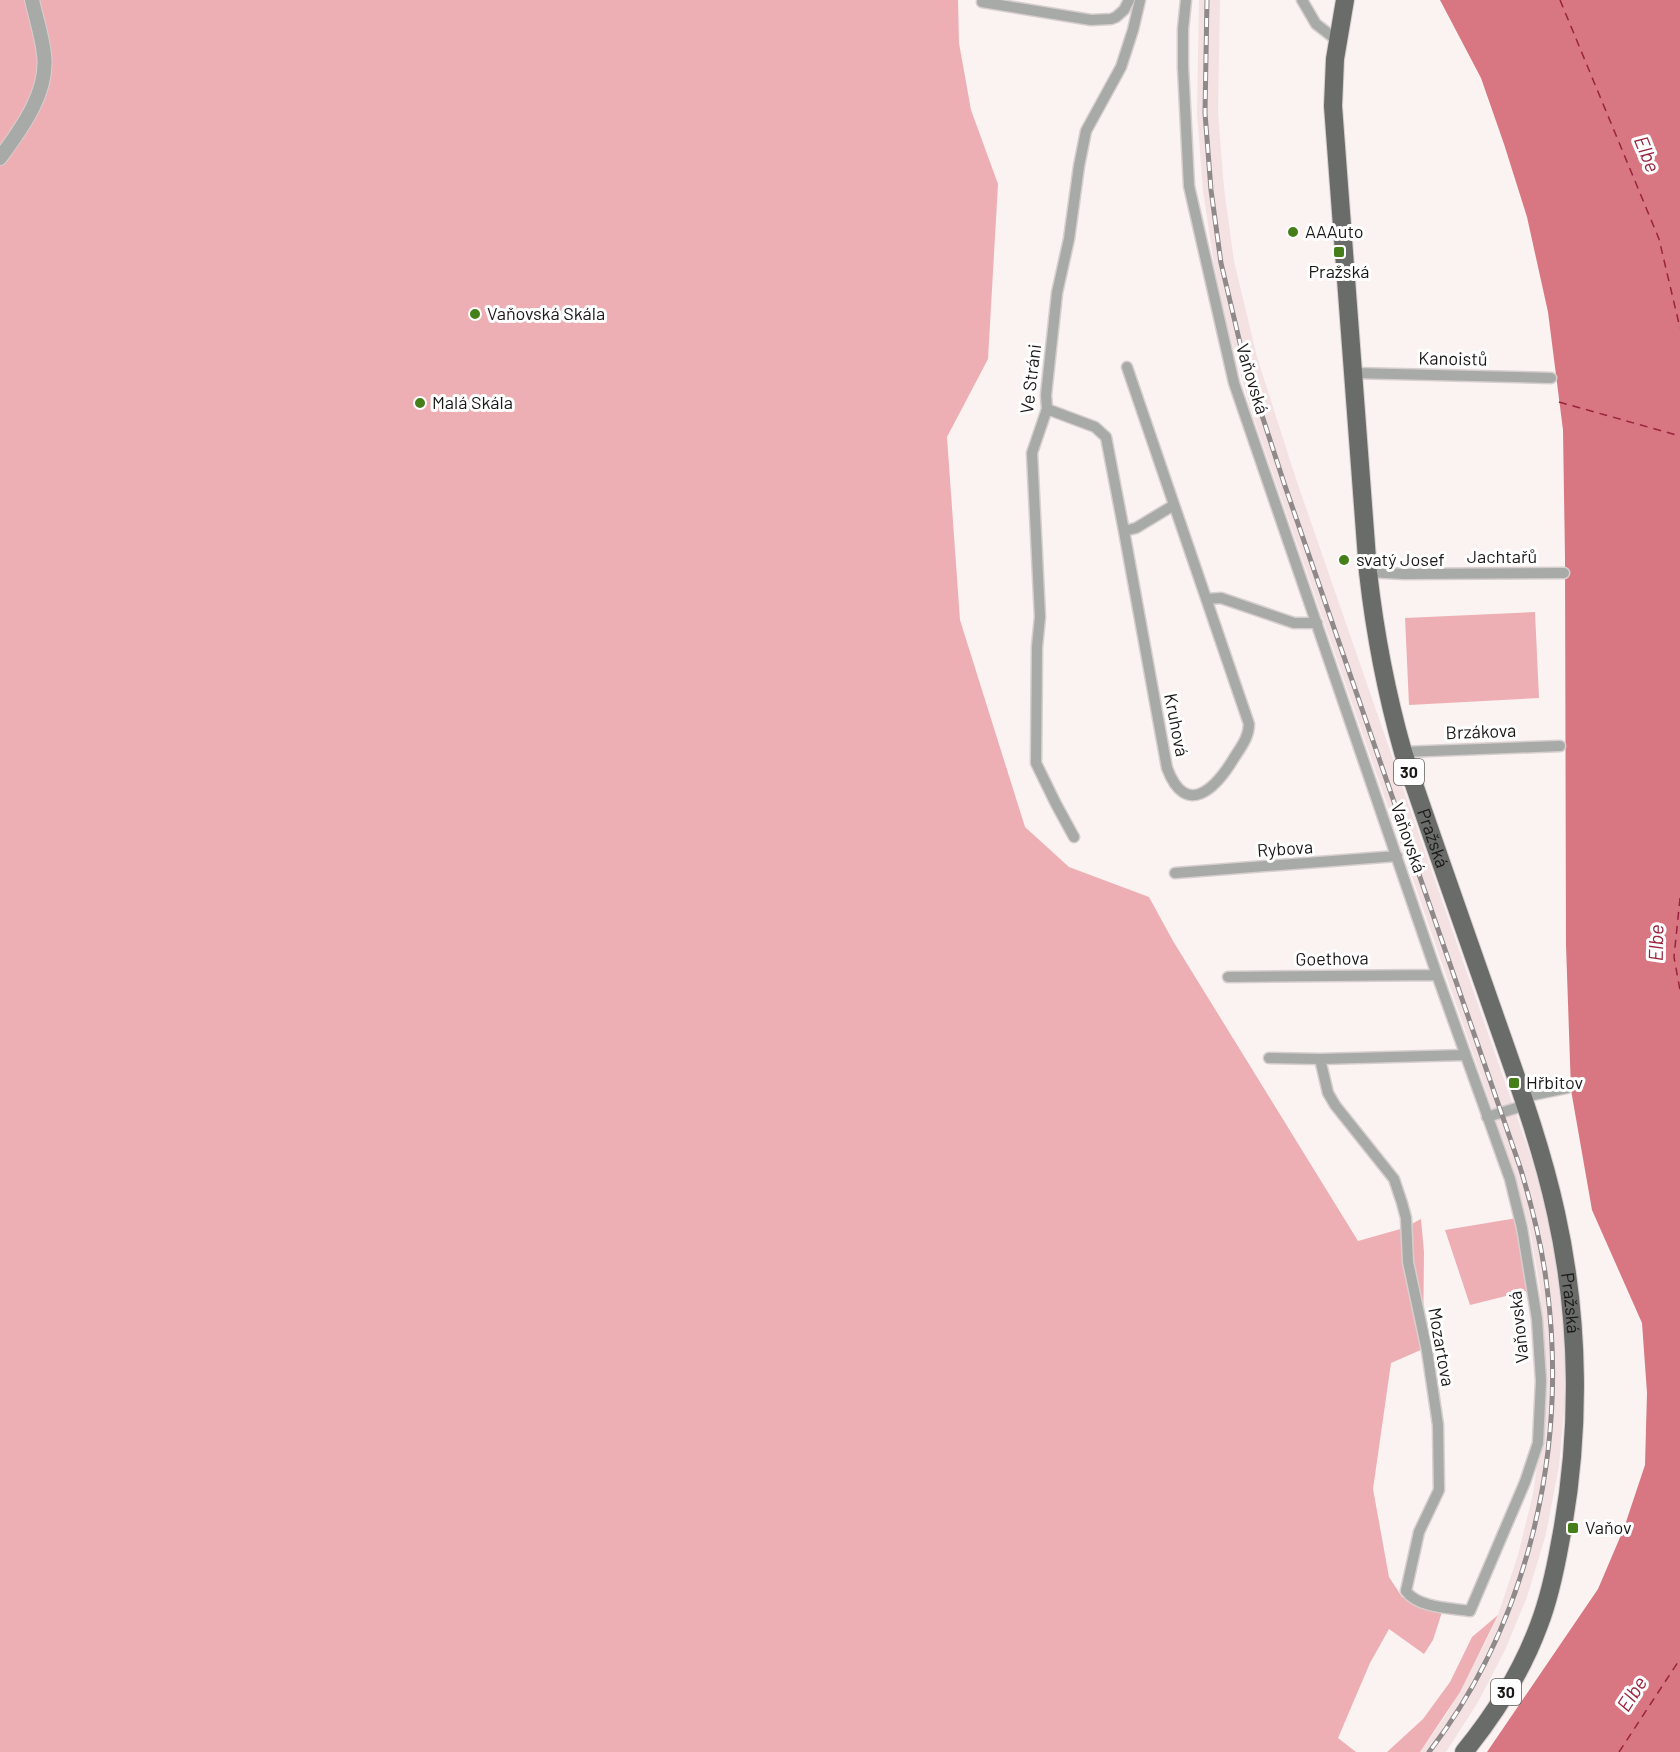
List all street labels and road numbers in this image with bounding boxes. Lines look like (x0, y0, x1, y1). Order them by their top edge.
street label: Vaňovská (1232, 341, 1274, 417)
street label: Ve Stráni (1015, 343, 1045, 415)
street label: Kanoistů (1418, 346, 1488, 370)
street label: Jachtařů (1467, 545, 1537, 567)
street label: Kruhová (1160, 691, 1194, 758)
street label: Brzákova (1445, 719, 1517, 743)
road number: 30 (1394, 759, 1424, 785)
street label: Vaňovská (1387, 800, 1431, 876)
street label: Pražská (1413, 805, 1454, 870)
street label: Rybova (1256, 835, 1314, 861)
street label: Goethova (1295, 946, 1369, 970)
street label: Pražská (1557, 1271, 1585, 1334)
street label: Vaňovská (1503, 1290, 1533, 1364)
street label: Mozartova (1424, 1306, 1460, 1388)
road number: 30 (1491, 1679, 1521, 1705)

